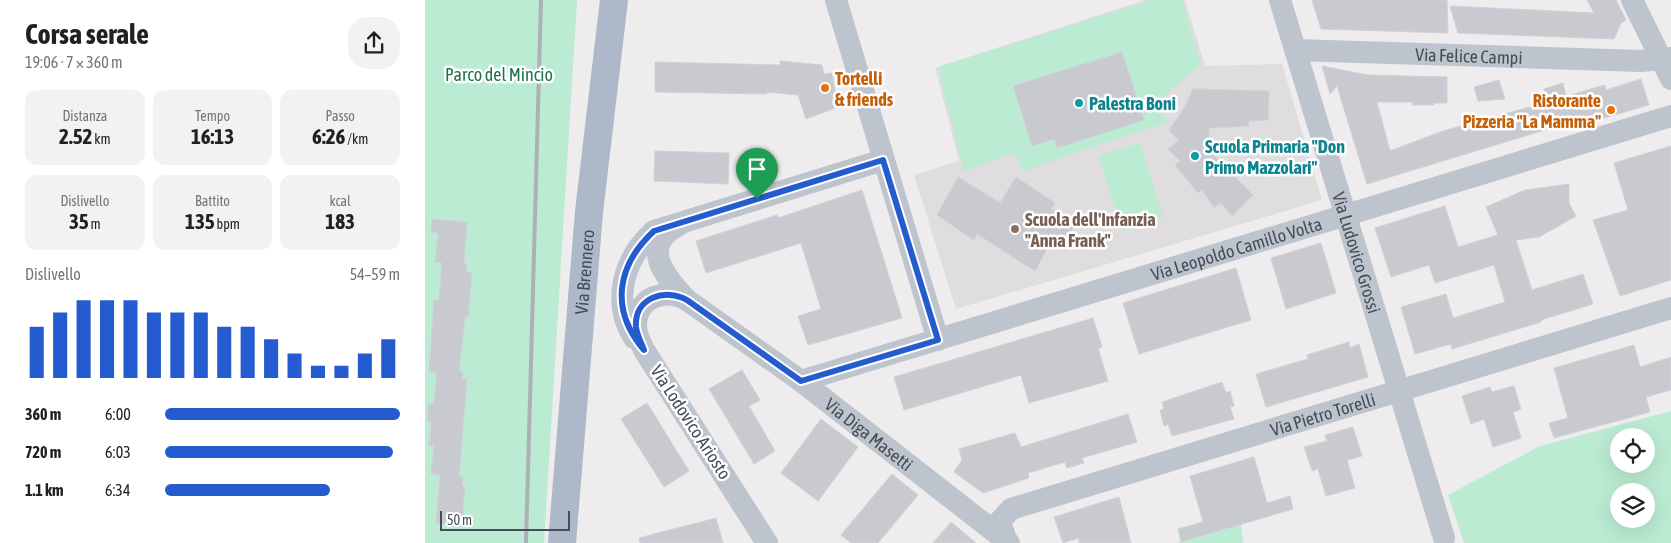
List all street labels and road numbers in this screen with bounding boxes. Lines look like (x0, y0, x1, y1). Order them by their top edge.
street label: Via Felice Campi (1415, 43, 1523, 68)
street label: Via Ludovico Grossi (1329, 189, 1385, 316)
street label: Via Leopoldo Camillo Volta (1148, 213, 1324, 284)
street label: Via Brennero (570, 229, 598, 315)
street label: Via Lodovico Ariosto (646, 361, 736, 483)
street label: Via Pietro Torelli (1268, 388, 1378, 440)
street label: Via Diga Masetti (821, 393, 917, 475)

